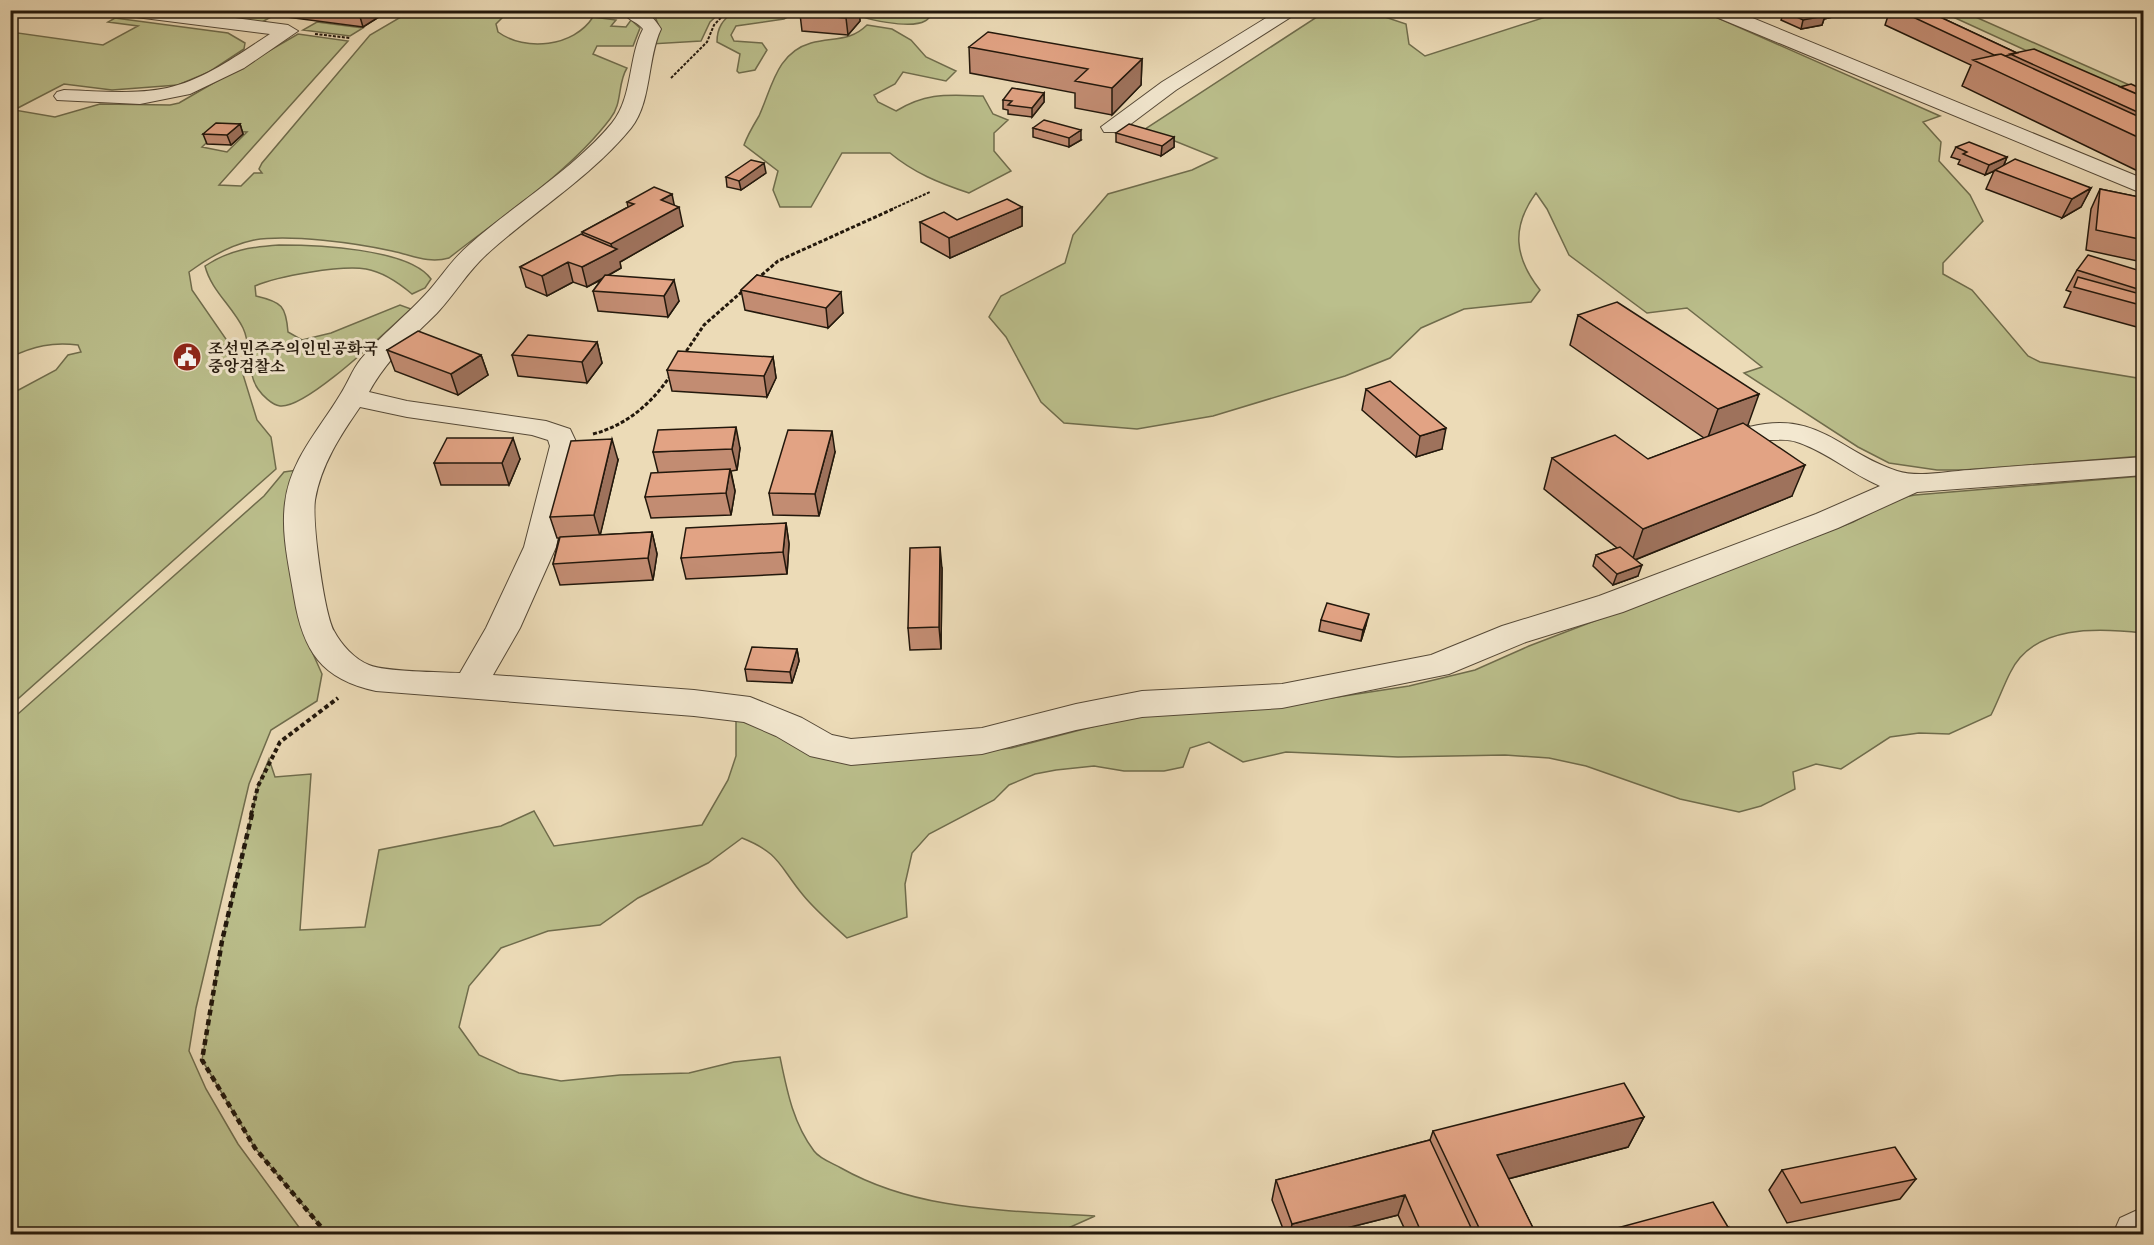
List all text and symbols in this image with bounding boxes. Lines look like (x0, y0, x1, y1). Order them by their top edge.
place label: 조선민주주의인민공화국 중앙검찰소 (208, 339, 379, 376)
public building icon: 조선민주주의인민공화국 중앙검찰소 (171, 341, 203, 373)

